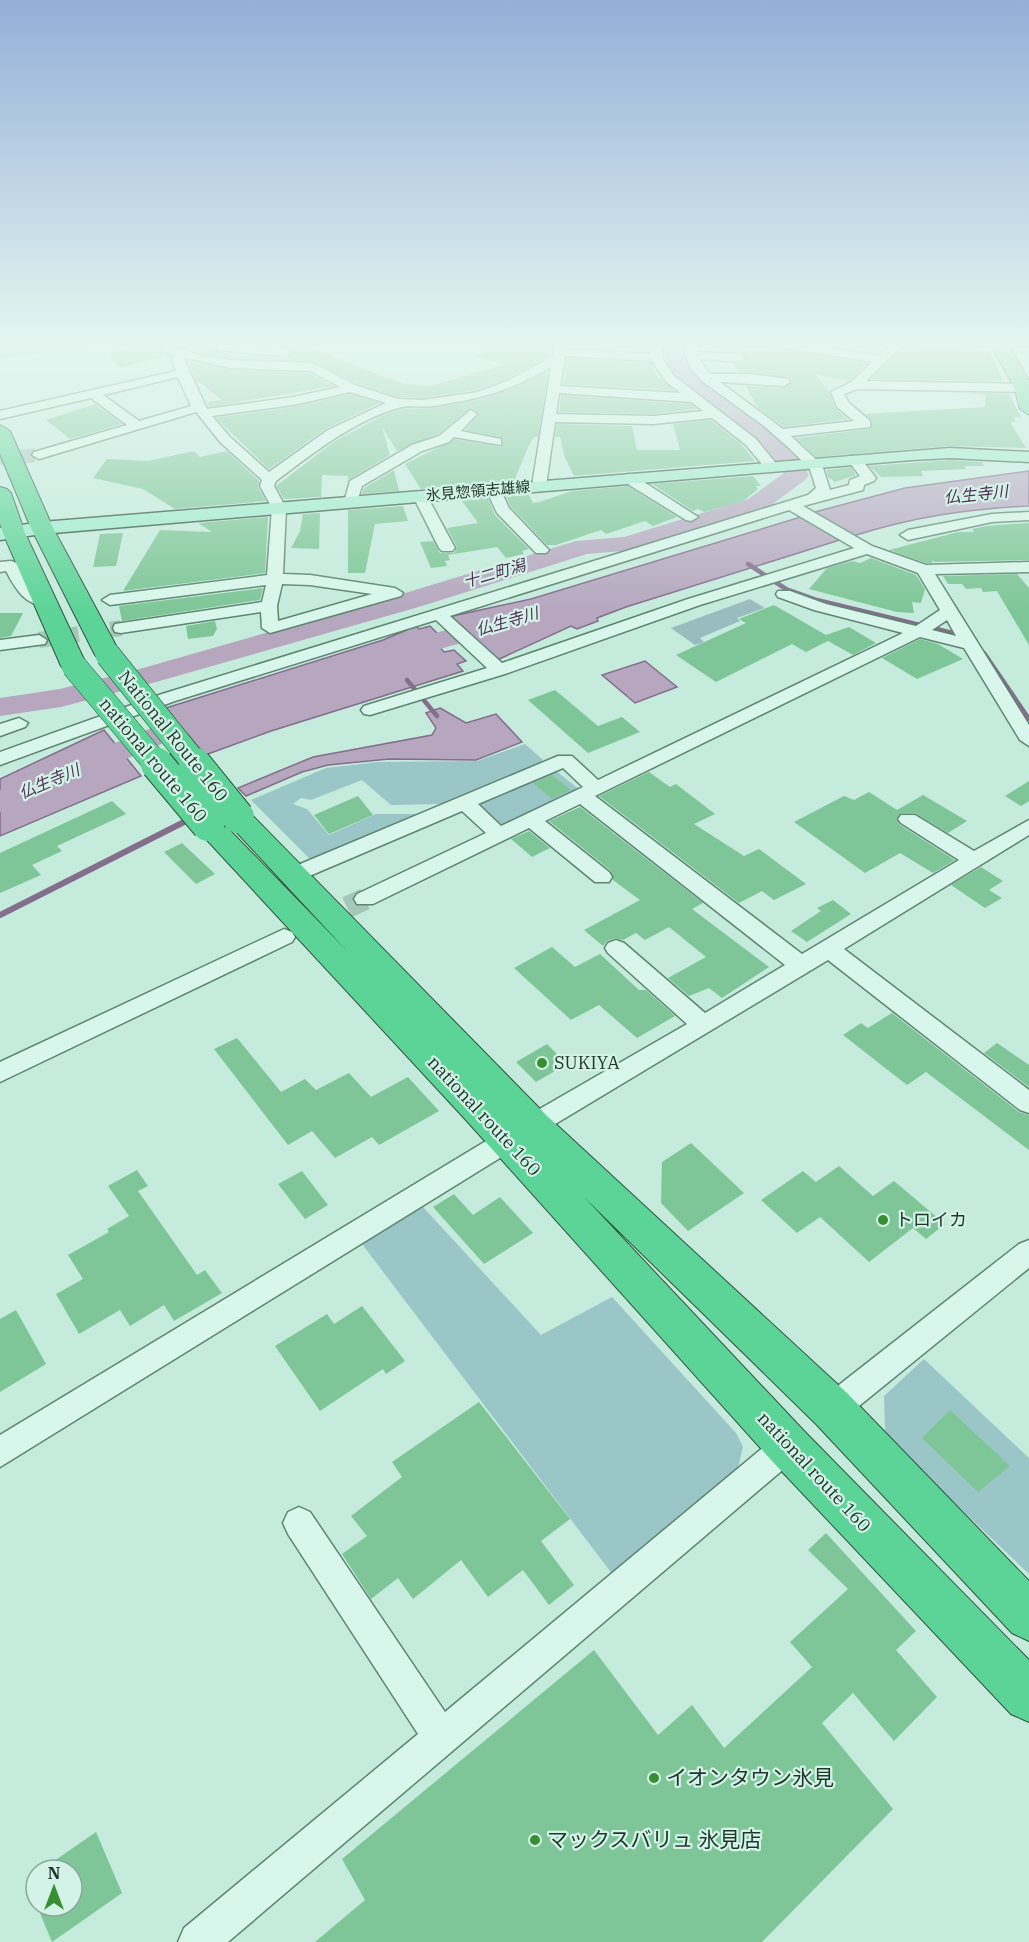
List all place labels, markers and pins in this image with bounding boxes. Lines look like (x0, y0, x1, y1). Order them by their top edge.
place label: SUKIYA (554, 1051, 620, 1074)
marker: SUKIYA (535, 1056, 549, 1070)
place label: トロイカ (895, 1208, 967, 1231)
marker: トロイカ (876, 1213, 890, 1227)
place label: イオンタウン氷見 (666, 1763, 834, 1791)
marker: イオンタウン氷見 (647, 1771, 661, 1785)
place label: マックスバリュ 氷見店 (547, 1825, 761, 1853)
marker: マックスバリュ 氷見店 (528, 1833, 542, 1847)

